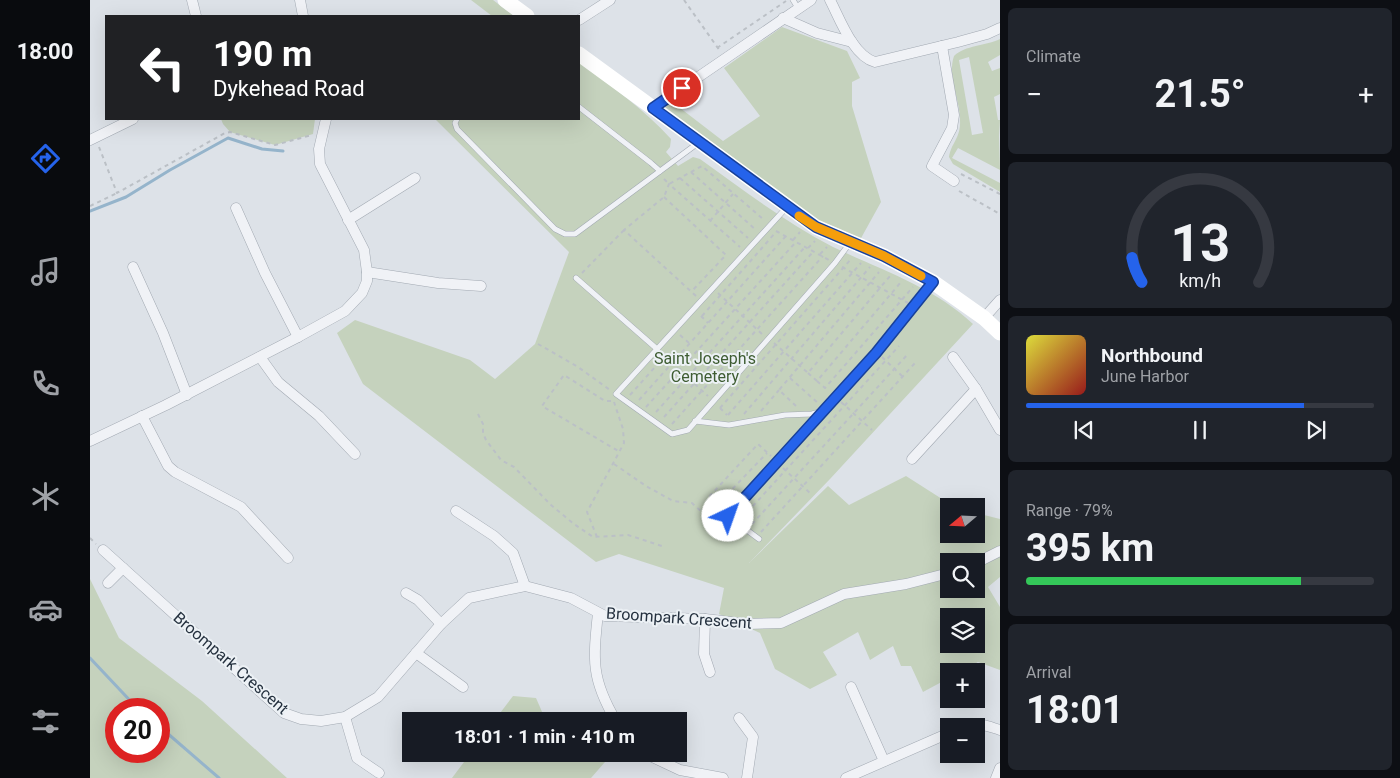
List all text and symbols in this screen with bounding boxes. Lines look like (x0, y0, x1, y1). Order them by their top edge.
text: 190 m (213, 34, 312, 75)
icon: left (130, 35, 195, 100)
text: 18:00 (17, 39, 73, 64)
text: Climate (1026, 47, 1081, 66)
pin (661, 67, 703, 109)
text: 21.5° (1154, 72, 1246, 116)
icon: arrive (668, 74, 696, 102)
text: Dykehead Road (213, 76, 365, 101)
text: − (1026, 78, 1042, 111)
text: + (1358, 78, 1374, 111)
icon: directions (28, 141, 63, 176)
text: 13 (1170, 213, 1230, 274)
icon: music (28, 254, 63, 289)
text: km/h (1179, 270, 1221, 291)
text: Northbound (1101, 344, 1203, 367)
park label: Saint Joseph's Cemetery (654, 349, 756, 386)
icon: phone (28, 366, 63, 401)
text: June Harbor (1101, 367, 1189, 386)
icon: previous (1070, 416, 1098, 444)
icon: pause (1186, 416, 1214, 444)
icon: next (1302, 416, 1330, 444)
icon: climate (28, 479, 63, 514)
position arrow (701, 489, 753, 541)
north arrow (940, 498, 985, 542)
map controls (940, 498, 985, 763)
text: Range · 79% (1026, 501, 1113, 520)
text: 395 km (1026, 526, 1154, 570)
button: search (940, 553, 985, 598)
icon: car (28, 592, 63, 627)
street label: Broompark Crescent (605, 603, 753, 633)
street label: Broompark Crescent (170, 608, 292, 718)
button: layers (940, 608, 985, 653)
button: + (940, 663, 985, 708)
text: Arrival (1026, 663, 1071, 682)
text: 18:01 (1026, 688, 1124, 732)
speed limit sign: 20 (105, 698, 170, 763)
icon: filters (28, 704, 63, 739)
button: − (940, 718, 985, 763)
text: 18:01 · 1 min · 410 m (454, 725, 635, 748)

